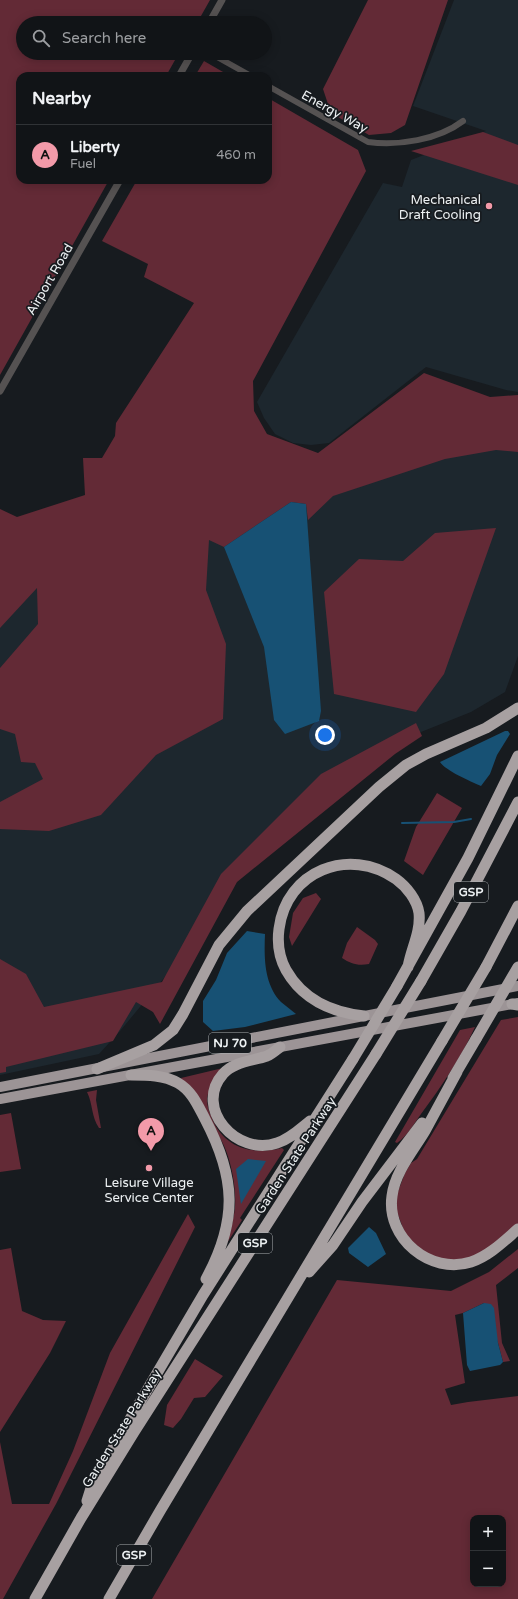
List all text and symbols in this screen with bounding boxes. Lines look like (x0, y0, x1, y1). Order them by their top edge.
search box (16, 16, 272, 60)
icon: search (30, 27, 52, 49)
text: Search here (62, 29, 146, 47)
street label: Energy Way (298, 87, 371, 137)
text: Nearby (32, 88, 91, 109)
text: Liberty (70, 138, 120, 156)
text: A (40, 147, 50, 163)
text: 460 m (216, 147, 256, 163)
text: Fuel (70, 156, 96, 172)
place label: Mechanical Draft Cooling (399, 192, 481, 223)
marker: Mechanical Draft Cooling (484, 201, 494, 211)
street label: Airport Road (23, 241, 77, 318)
your location (315, 725, 335, 745)
road number: GSP (454, 882, 488, 902)
road number: NJ 70 (209, 1033, 251, 1053)
street label: Garden State Parkway (252, 1094, 340, 1217)
pin: A (138, 1118, 164, 1151)
marker: Leisure Village Service Center (144, 1163, 154, 1173)
place label: Leisure Village Service Center (104, 1175, 194, 1206)
road number: GSP (238, 1233, 272, 1253)
street label: Garden State Parkway (79, 1366, 165, 1491)
map controls (470, 1515, 506, 1587)
button: + (470, 1515, 506, 1551)
road number: GSP (117, 1545, 151, 1565)
button: − (470, 1551, 506, 1587)

